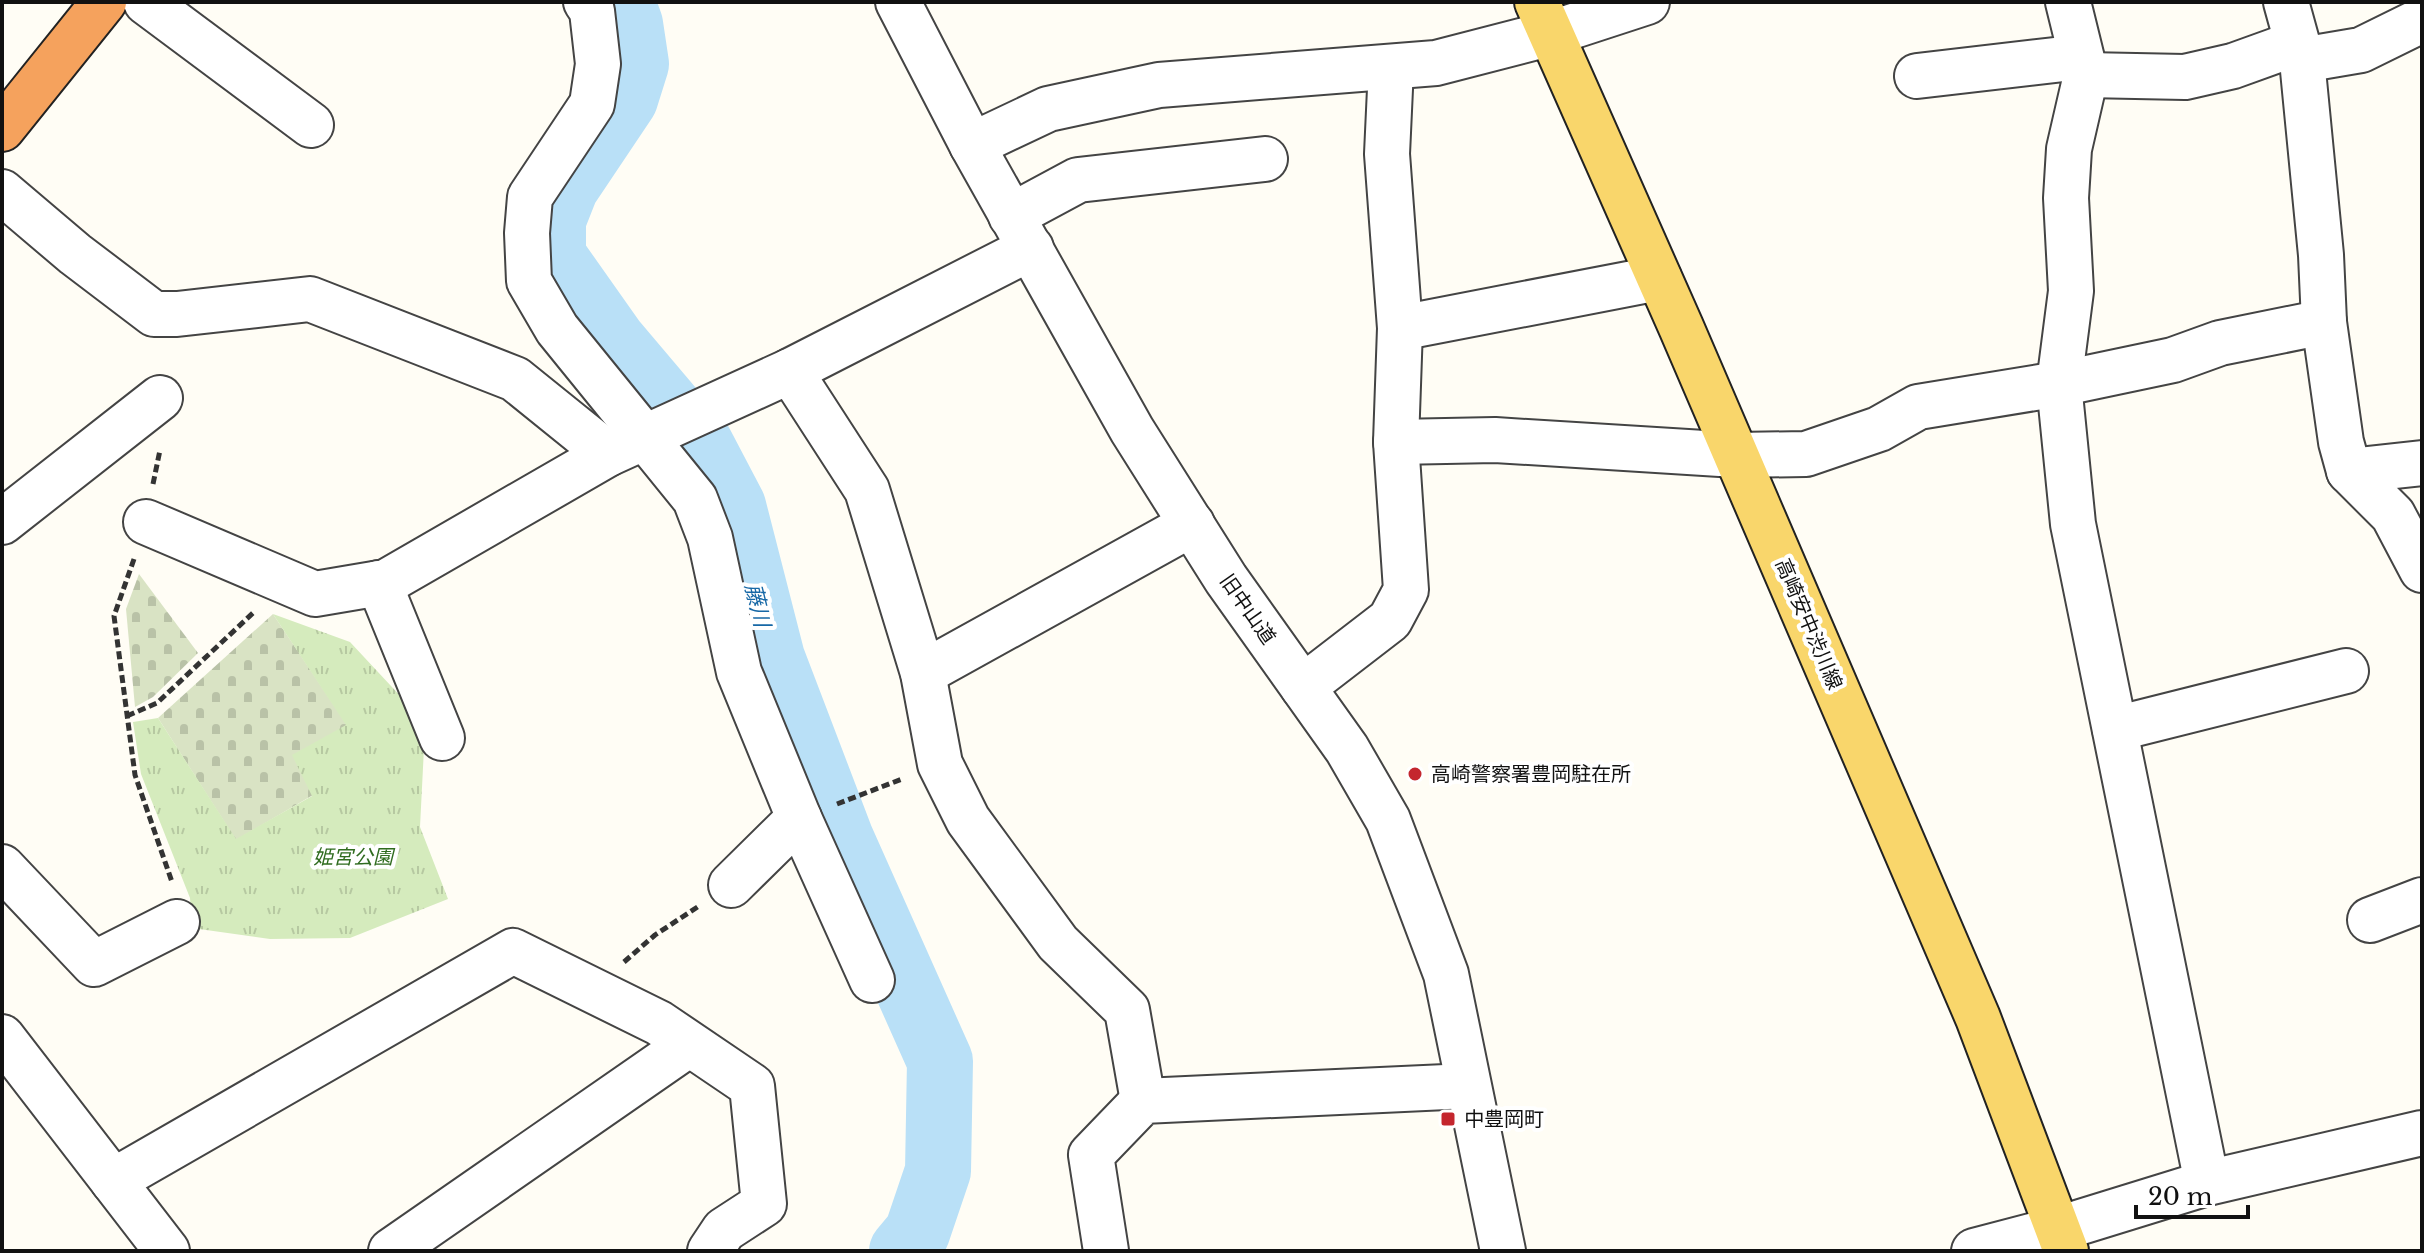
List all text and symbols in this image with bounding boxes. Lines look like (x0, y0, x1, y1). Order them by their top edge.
street label: 高崎安中渋川線 (1771, 555, 1847, 693)
street label: 旧中山道 (1215, 569, 1281, 649)
water label: 藤川 (739, 581, 776, 632)
place label: 高崎警察署豊岡駐在所 (1431, 762, 1631, 786)
marker: 高崎警察署豊岡駐在所 (1406, 765, 1424, 783)
park label: 姫宮公園 (313, 845, 396, 869)
place label: 中豊岡町 (1464, 1107, 1544, 1131)
marker: 中豊岡町 (1439, 1110, 1457, 1128)
scale bar (2136, 1169, 2248, 1219)
text: 20 m (2148, 1182, 2213, 1211)

